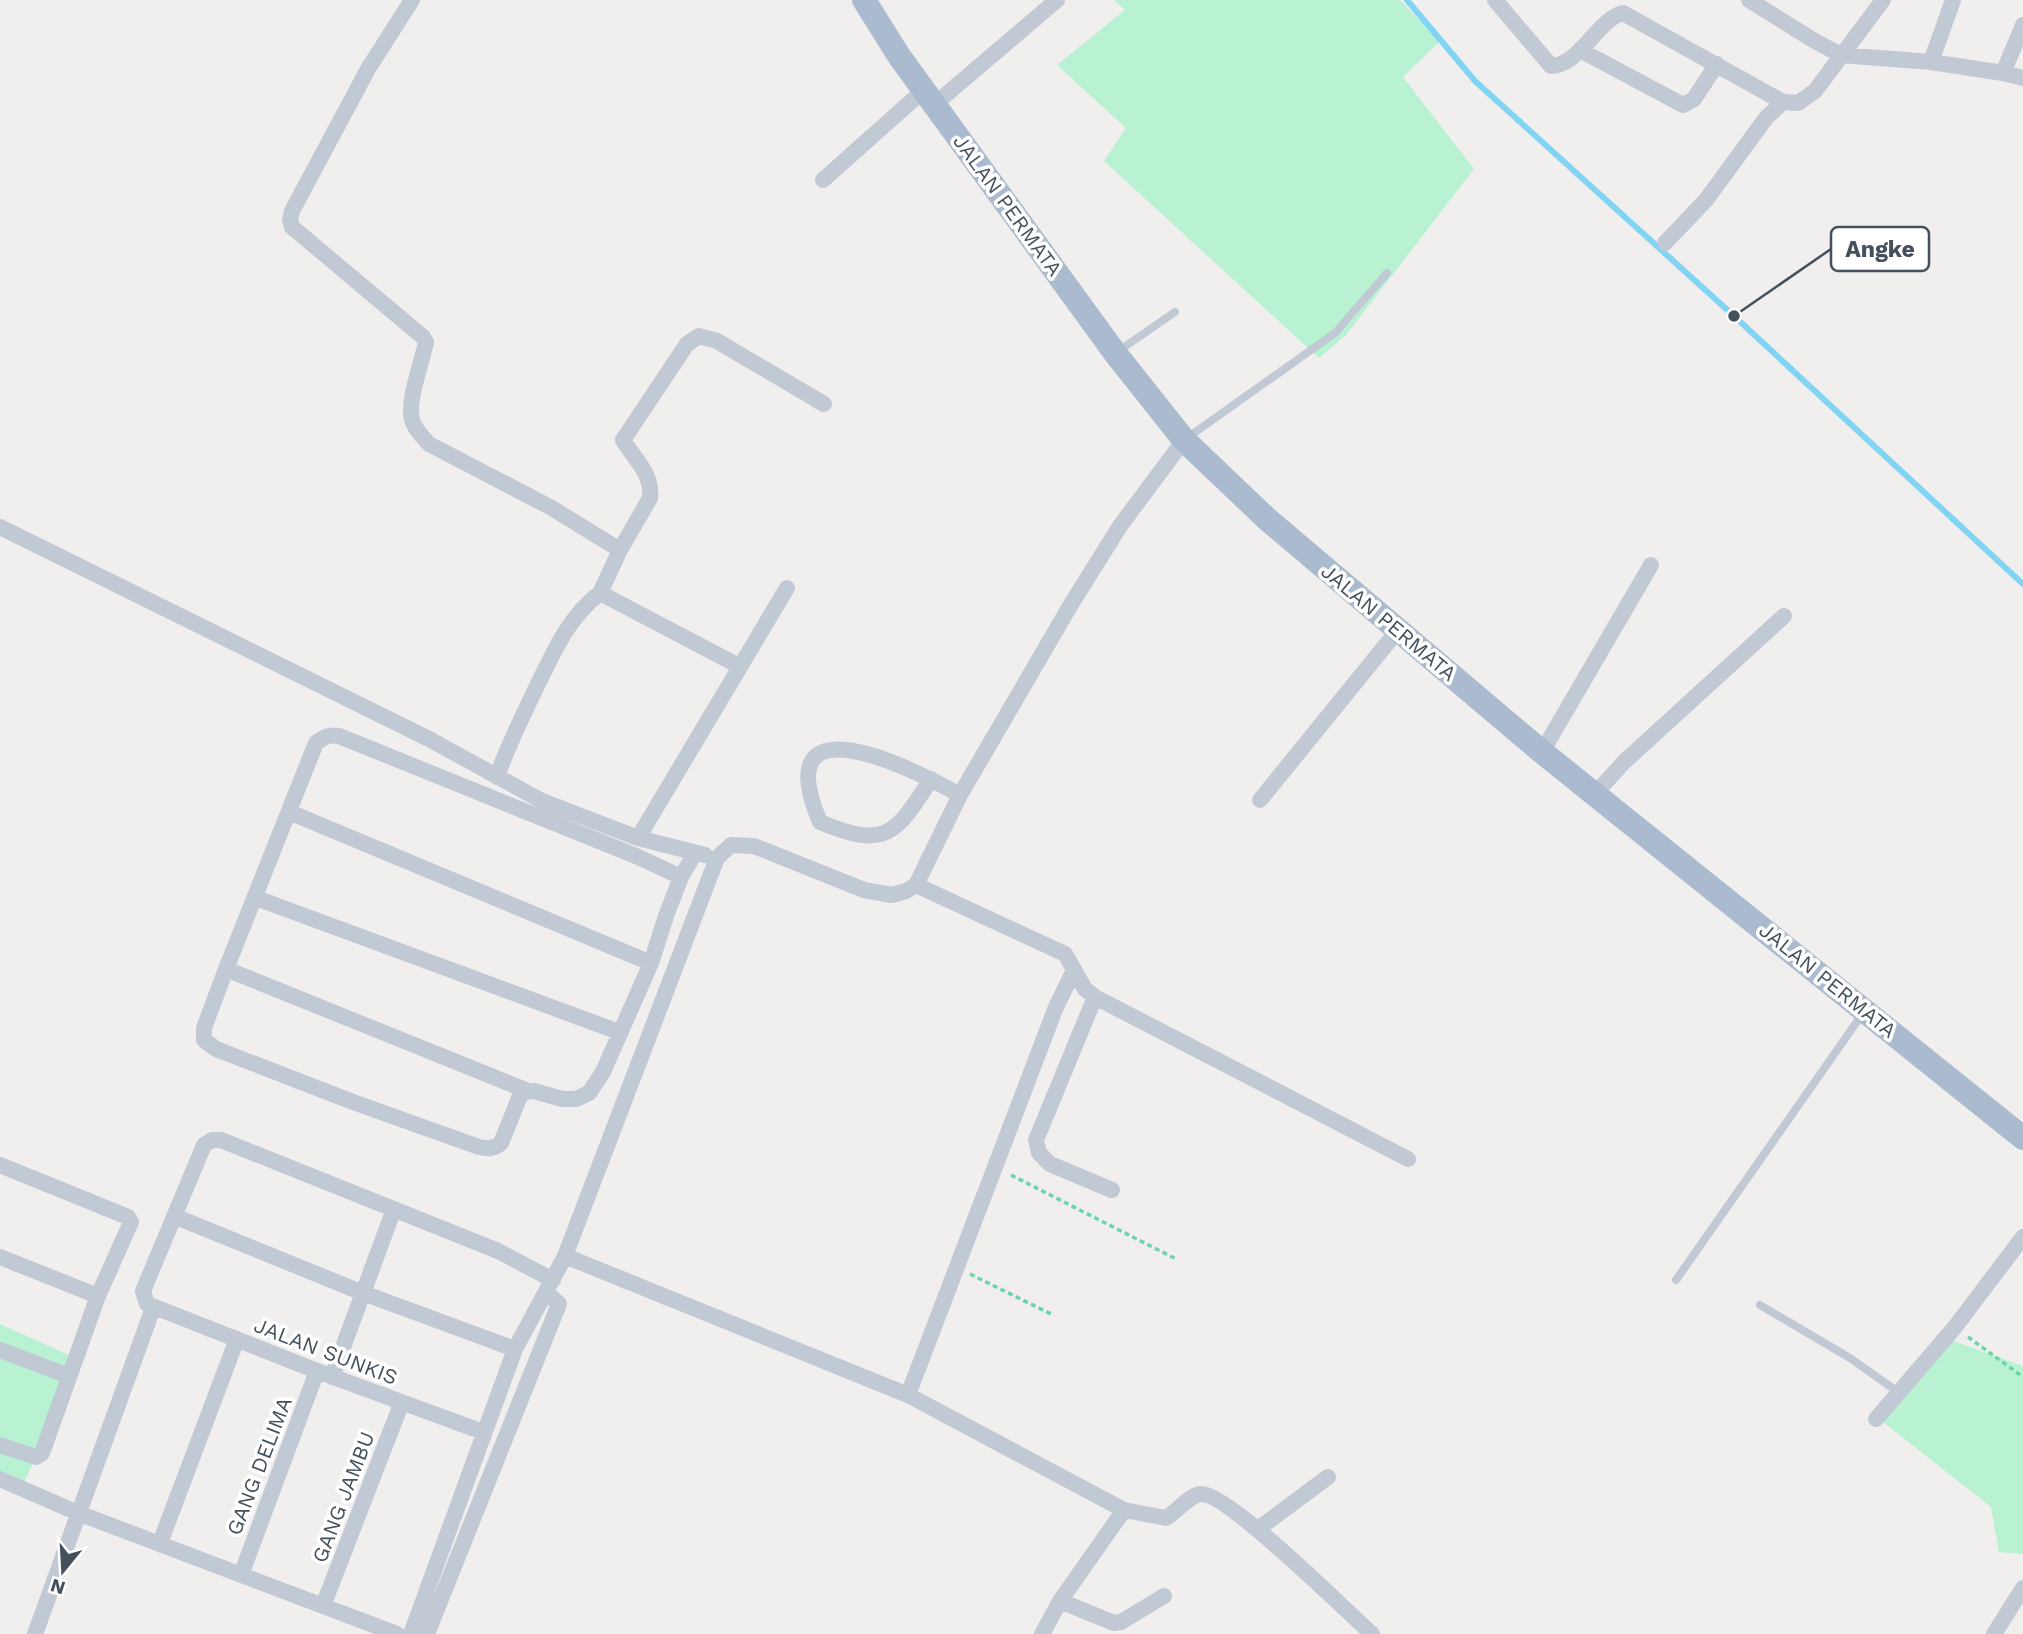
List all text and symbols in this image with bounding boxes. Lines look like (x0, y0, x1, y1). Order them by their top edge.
street label: JALAN PERMATA (948, 129, 1068, 281)
callout: Angke (1831, 227, 1929, 271)
text: Angke (1845, 236, 1915, 263)
street label: JALAN PERMATA (1316, 558, 1462, 686)
street label: JALAN PERMATA (1754, 917, 1902, 1043)
street label: JALAN SUNKIS (251, 1312, 401, 1390)
street label: GANG DELIMA (221, 1393, 297, 1539)
street label: GANG JAMBU (307, 1428, 379, 1566)
north arrow (28, 1536, 98, 1606)
text: N (48, 1574, 68, 1600)

